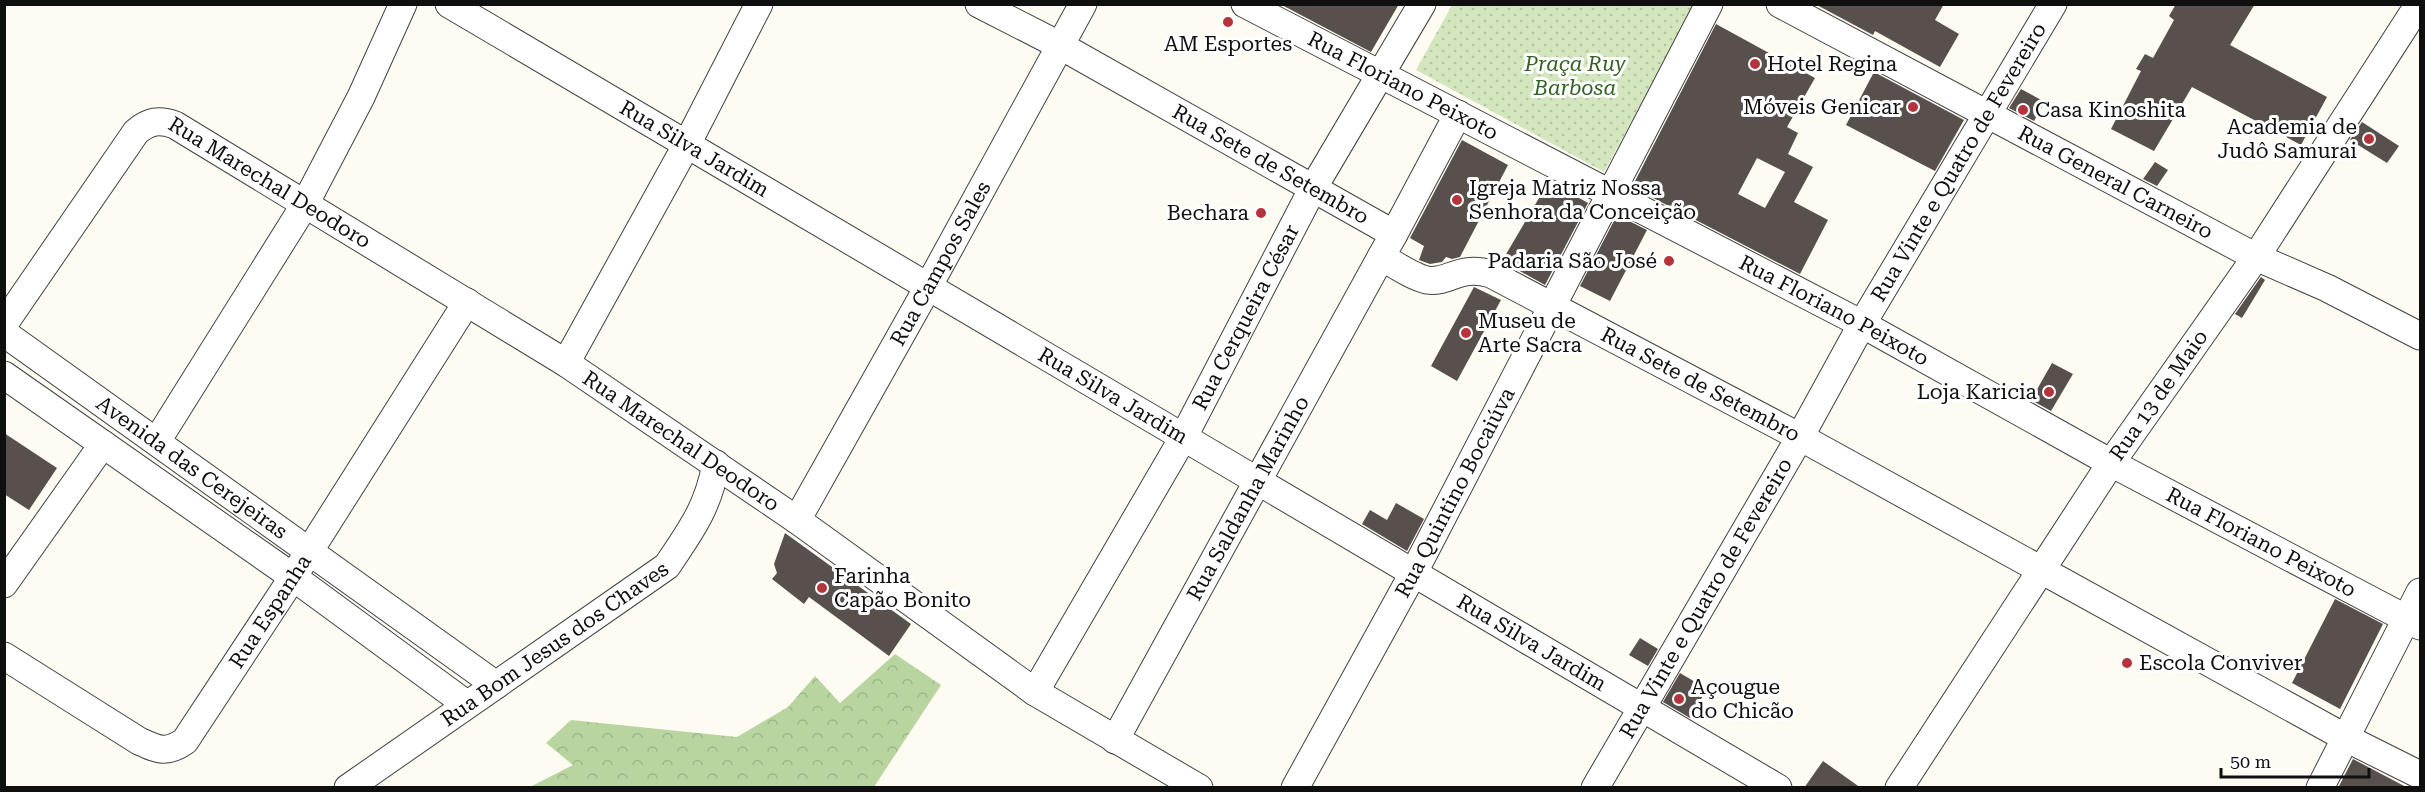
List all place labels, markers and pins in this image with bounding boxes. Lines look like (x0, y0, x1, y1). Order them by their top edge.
marker: AM Esportes (1221, 15, 1235, 29)
place label: AM Esportes (1164, 32, 1292, 56)
place label: Hotel Regina (1767, 52, 1898, 76)
marker: Hotel Regina (1748, 57, 1762, 71)
place label: Móveis Genicar (1743, 95, 1901, 119)
place label: Casa Kinoshita (2035, 98, 2186, 122)
marker: Móveis Genicar (1906, 100, 1920, 114)
marker: Casa Kinoshita (2016, 103, 2030, 117)
place label: Academia de Judô Samurai (2218, 115, 2357, 163)
marker: Academia de Judô Samurai (2362, 132, 2376, 146)
place label: Igreja Matriz Nossa Senhora da Conceição (1469, 176, 1696, 224)
marker: Igreja Matriz Nossa Senhora da Conceição (1450, 193, 1464, 207)
place label: Bechara (1167, 201, 1250, 225)
marker: Bechara (1254, 206, 1268, 220)
place label: Padaria São José (1488, 249, 1657, 273)
marker: Padaria São José (1662, 254, 1676, 268)
place label: Museu de Arte Sacra (1478, 309, 1583, 357)
marker: Museu de Arte Sacra (1459, 326, 1473, 340)
place label: Loja Karicia (1917, 380, 2038, 404)
marker: Loja Karicia (2042, 385, 2056, 399)
place label: Farinha Capão Bonito (834, 564, 971, 612)
marker: Farinha Capão Bonito (815, 581, 829, 595)
place label: Escola Conviver (2139, 651, 2303, 675)
marker: Escola Conviver (2120, 656, 2134, 670)
place label: Açougue do Chicão (1691, 675, 1794, 723)
marker: Açougue do Chicão (1672, 692, 1686, 706)

